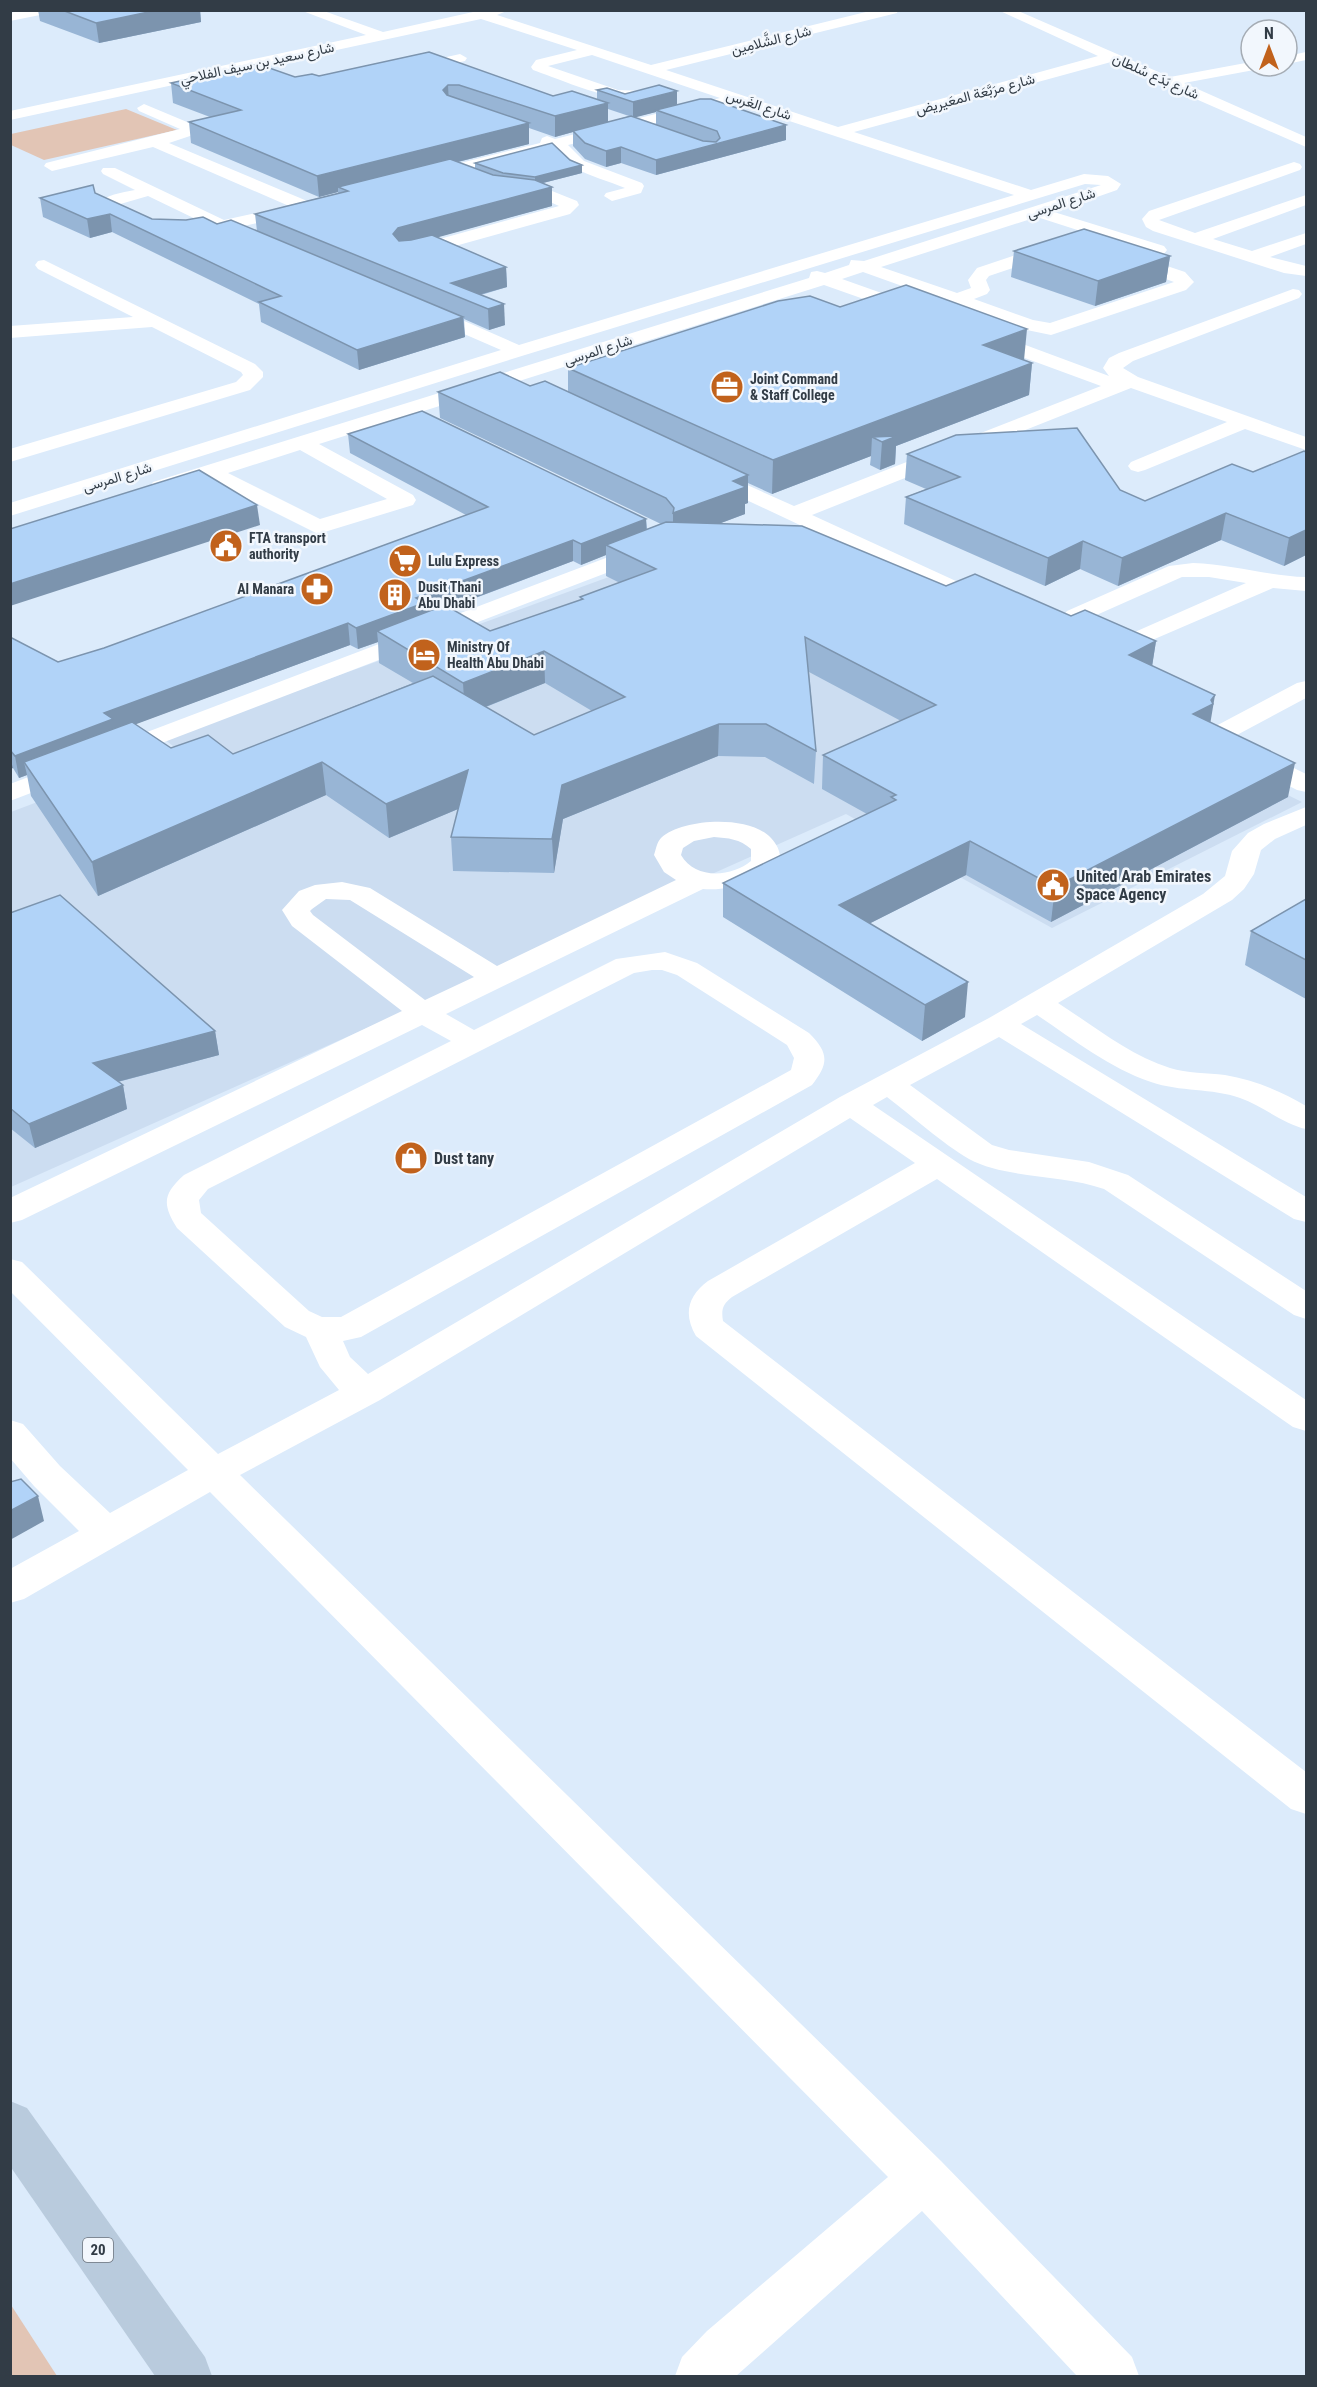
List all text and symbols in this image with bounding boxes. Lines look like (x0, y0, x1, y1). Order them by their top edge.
north arrow (1239, 18, 1299, 78)
street label: شارع الشَّلامِين (729, 20, 813, 61)
text: N (1264, 24, 1274, 43)
street label: شارع سعيد بن سيف الفلاحي (179, 39, 336, 91)
street label: شارع بَدَع سُلطان (1109, 50, 1202, 105)
street label: شارع مرَبَّعَة المعَيريض (914, 70, 1037, 121)
street label: شارع الغَرس (723, 87, 794, 126)
street label: شارع المرسى (1025, 184, 1098, 224)
street label: شارع المرسى (562, 331, 635, 371)
office icon: Joint Command & Staff College (709, 369, 745, 405)
place label: Joint Command & Staff College (750, 371, 838, 403)
street label: شارع المرسى (81, 459, 154, 498)
public building icon: FTA transport authority (208, 528, 244, 564)
place label: FTA transport authority (249, 530, 326, 562)
supermarket icon: Lulu Express (387, 543, 423, 579)
place label: Lulu Express (428, 553, 499, 569)
pharmacy icon: Al Manara (299, 571, 335, 607)
building icon: Dusit Thani Abu Dhabi (377, 577, 413, 613)
place label: Dusit Thani Abu Dhabi (418, 579, 481, 611)
place label: Al Manara (237, 581, 294, 597)
hotel icon: Ministry Of Health Abu Dhabi (406, 637, 442, 673)
place label: Ministry Of Health Abu Dhabi (447, 639, 544, 671)
public building icon: United Arab Emirates Space Agency (1035, 867, 1071, 903)
place label: United Arab Emirates Space Agency (1076, 867, 1211, 904)
shop icon: Dust tany (393, 1140, 429, 1176)
place label: Dust tany (434, 1149, 494, 1168)
road number: 20 (83, 2238, 113, 2262)

